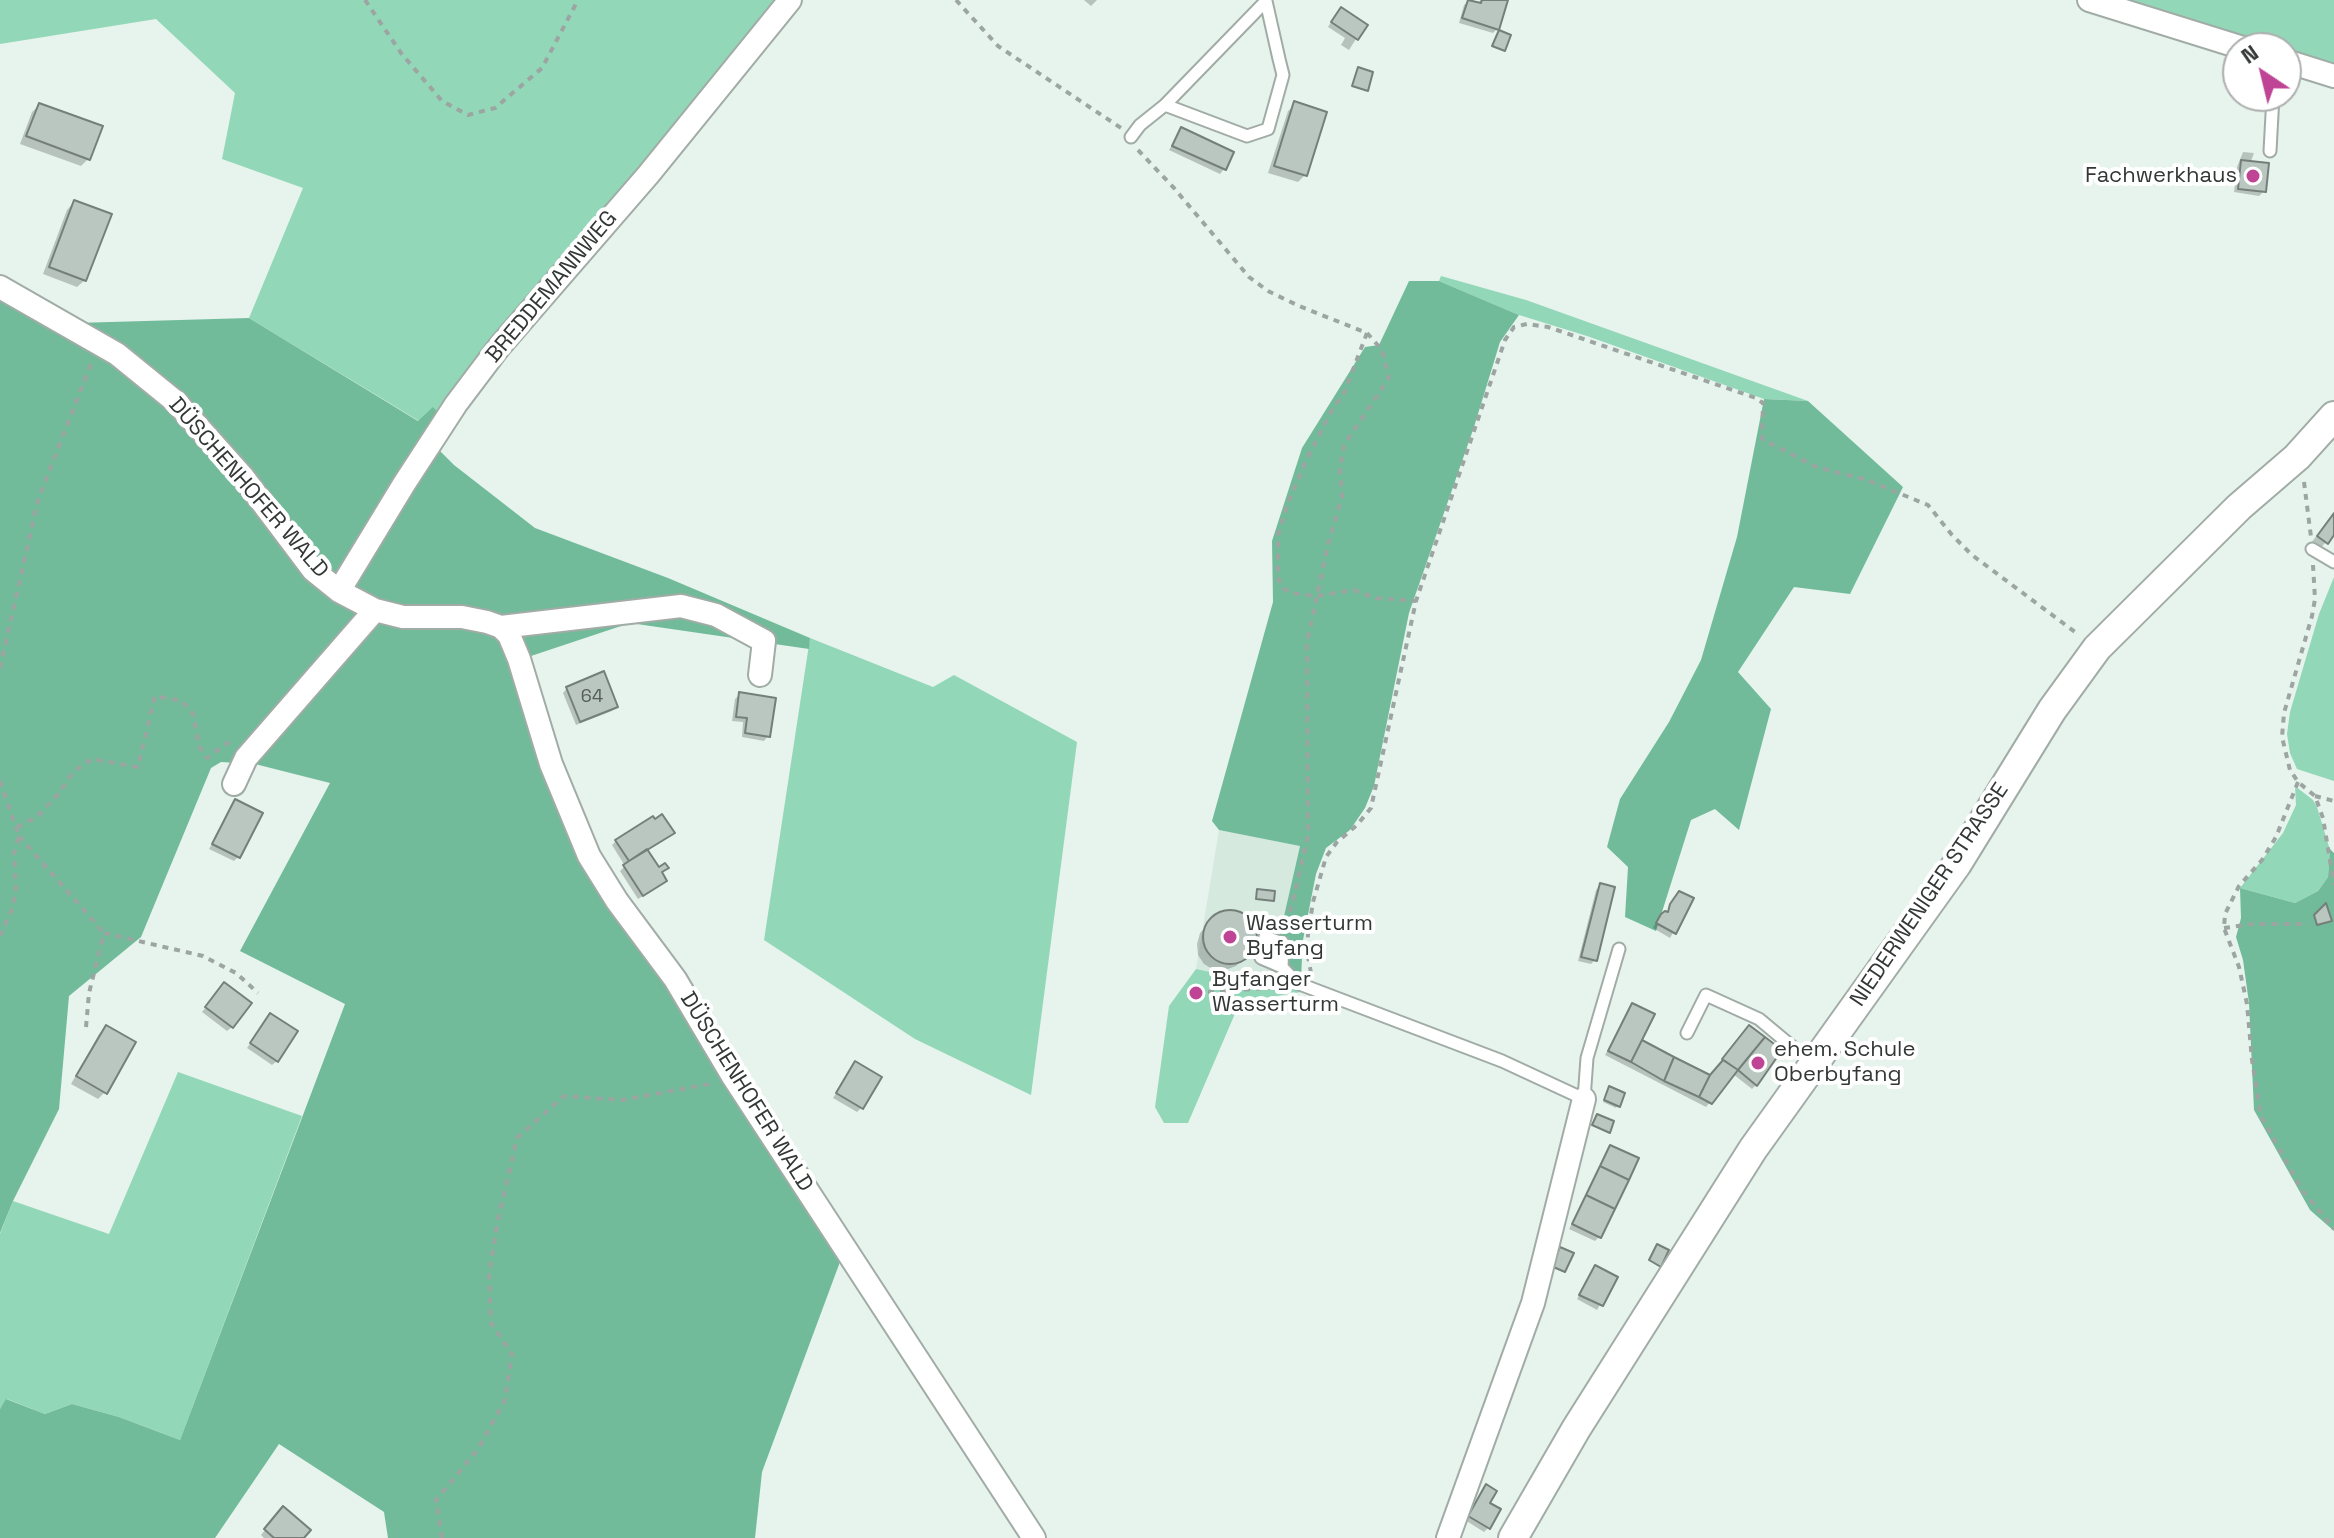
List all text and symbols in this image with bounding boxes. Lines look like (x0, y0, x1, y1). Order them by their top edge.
north arrow (2222, 32, 2302, 112)
text: N (2235, 38, 2263, 70)
place label: Fachwerkhaus (2085, 163, 2237, 189)
marker: Fachwerkhaus (2244, 167, 2262, 185)
street label: BREDDEMANNWEG (481, 206, 623, 368)
street label: DÜSCHENHOFER WALD (162, 392, 334, 584)
house number: 64 (581, 686, 603, 708)
street label: NIEDERWENIGER STRASSE (1845, 778, 2015, 1012)
place label: Wasserturm Byfang (1246, 911, 1373, 962)
marker: Wasserturm Byfang (1221, 928, 1239, 946)
place label: Byfanger Wasserturm (1212, 967, 1339, 1018)
marker: Byfanger Wasserturm (1187, 984, 1205, 1002)
street label: DÜSCHENHOFER WALD (674, 987, 818, 1197)
place label: ehem. Schule Oberbyfang (1774, 1037, 1916, 1088)
marker: ehem. Schule Oberbyfang (1749, 1054, 1767, 1072)

